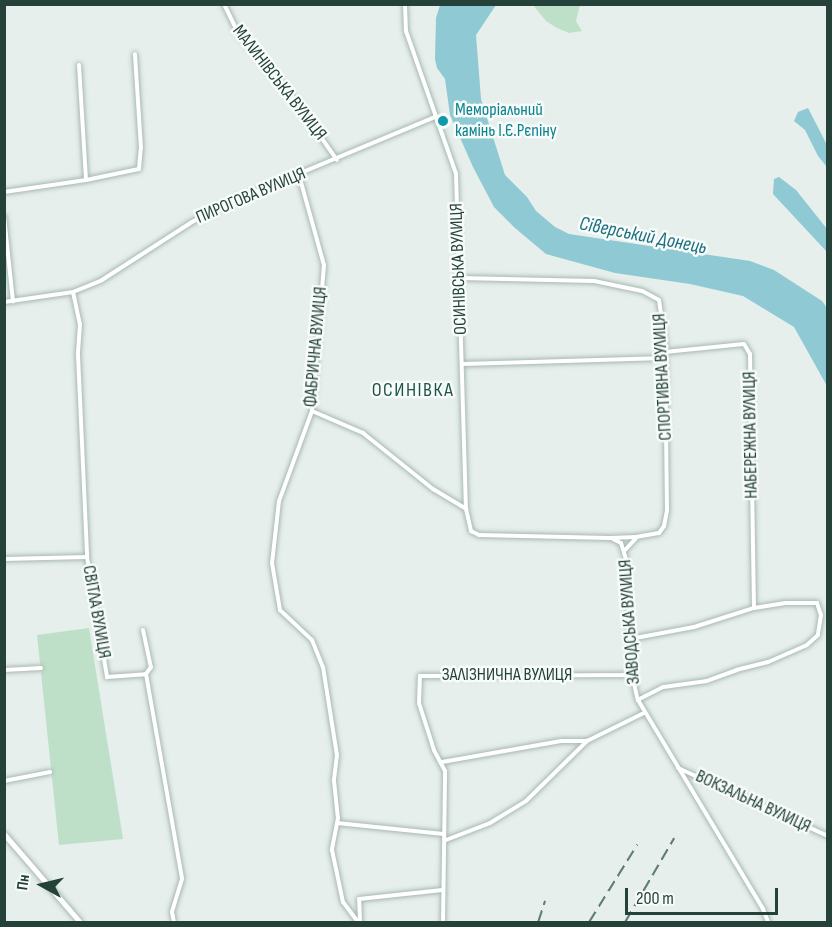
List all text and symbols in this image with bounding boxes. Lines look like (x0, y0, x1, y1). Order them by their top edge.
street label: МАЛИНІВСЬКА ВУЛИЦЯ (227, 21, 331, 145)
place label: Меморіальний камінь І.Є.Рєпіну (455, 100, 557, 142)
marker: Меморіальний камінь І.Є.Рєпіну (436, 114, 450, 128)
street label: ПИРОГОВА ВУЛИЦЯ (193, 163, 309, 229)
street label: ОСИНІВСЬКА ВУЛИЦЯ (446, 203, 472, 335)
water label: Сіверський Донець (577, 212, 709, 260)
street label: ФАБРИЧНА ВУЛИЦЯ (300, 286, 332, 408)
street label: СПОРТИВНА ВУЛИЦЯ (649, 313, 677, 441)
street label: НАБЕРЕЖНА ВУЛИЦЯ (739, 371, 763, 499)
district label: ОСИНІВКА (372, 378, 454, 402)
street label: ЗАВОДСЬКА ВУЛИЦЯ (615, 559, 645, 685)
street label: СВІТЛА ВУЛИЦЯ (77, 564, 115, 660)
street label: ЗАЛІЗНИЧНА ВУЛИЦЯ (442, 664, 572, 686)
street label: ВОКЗАЛЬНА ВУЛИЦЯ (692, 766, 814, 838)
north arrow (12, 855, 72, 915)
text: Пн (13, 873, 34, 891)
scale bar (628, 876, 781, 914)
text: 200 m (636, 888, 674, 909)

